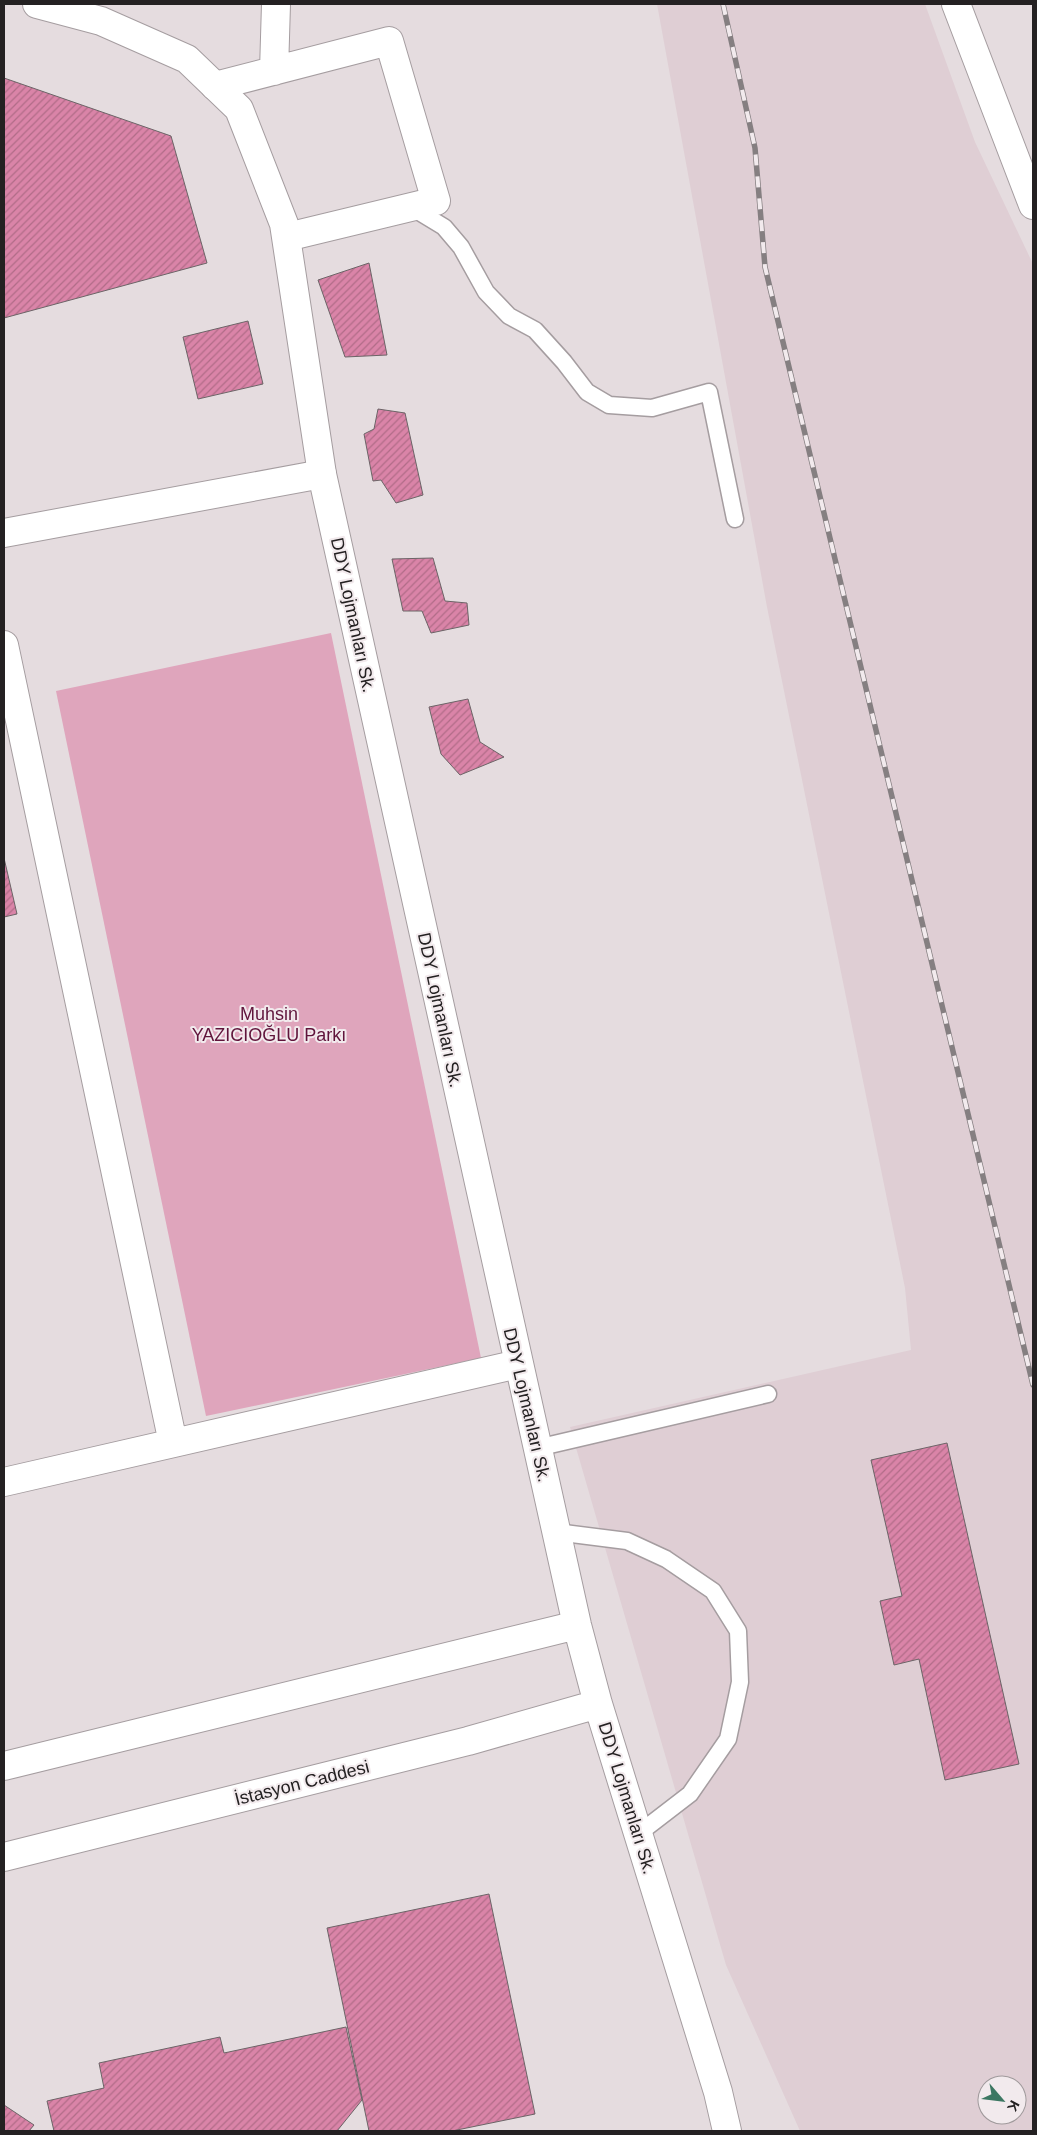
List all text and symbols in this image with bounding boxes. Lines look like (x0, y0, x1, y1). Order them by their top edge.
street label: DDY Lojmanları Sk. (327, 536, 379, 694)
street label: DDY Lojmanları Sk. (414, 931, 466, 1089)
park label: Muhsin YAZICIOĞLU Parkı (192, 1004, 346, 1045)
street label: DDY Lojmanları Sk. (500, 1326, 554, 1484)
street label: DDY Lojmanları Sk. (594, 1720, 660, 1876)
street label: İstasyon Caddesi (233, 1757, 371, 1809)
north arrow (977, 2075, 1027, 2125)
text: K (1004, 2098, 1023, 2114)

